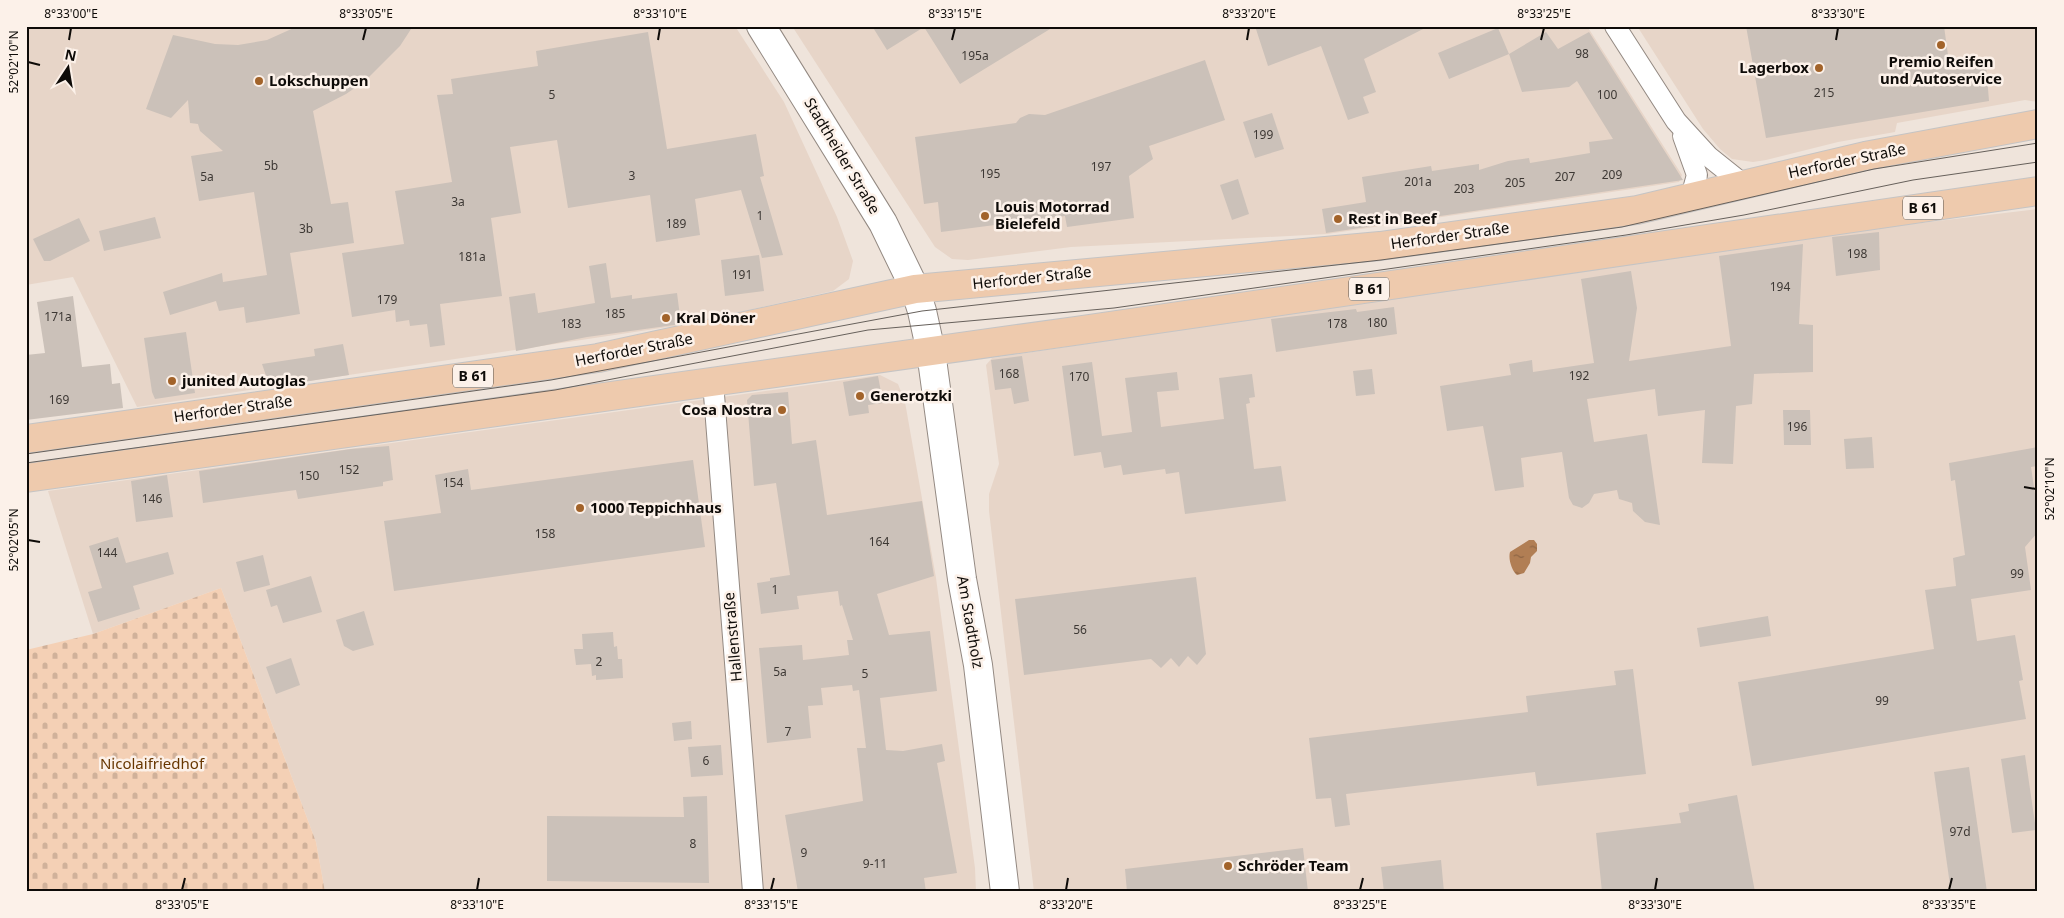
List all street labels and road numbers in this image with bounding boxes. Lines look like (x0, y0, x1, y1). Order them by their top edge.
street label: Stadtheider Straße (800, 94, 885, 217)
street label: Herforder Straße (1786, 138, 1907, 182)
road number: B 61 (1903, 197, 1943, 220)
street label: Herforder Straße (1389, 217, 1510, 253)
street label: Herforder Straße (971, 261, 1092, 293)
road number: B 61 (1349, 278, 1389, 300)
street label: Herforder Straße (573, 328, 694, 370)
road number: B 61 (453, 364, 493, 388)
street label: Herforder Straße (172, 390, 293, 426)
street label: Am Stadtholz (953, 574, 989, 670)
street label: Hallenstraße (718, 591, 746, 683)

